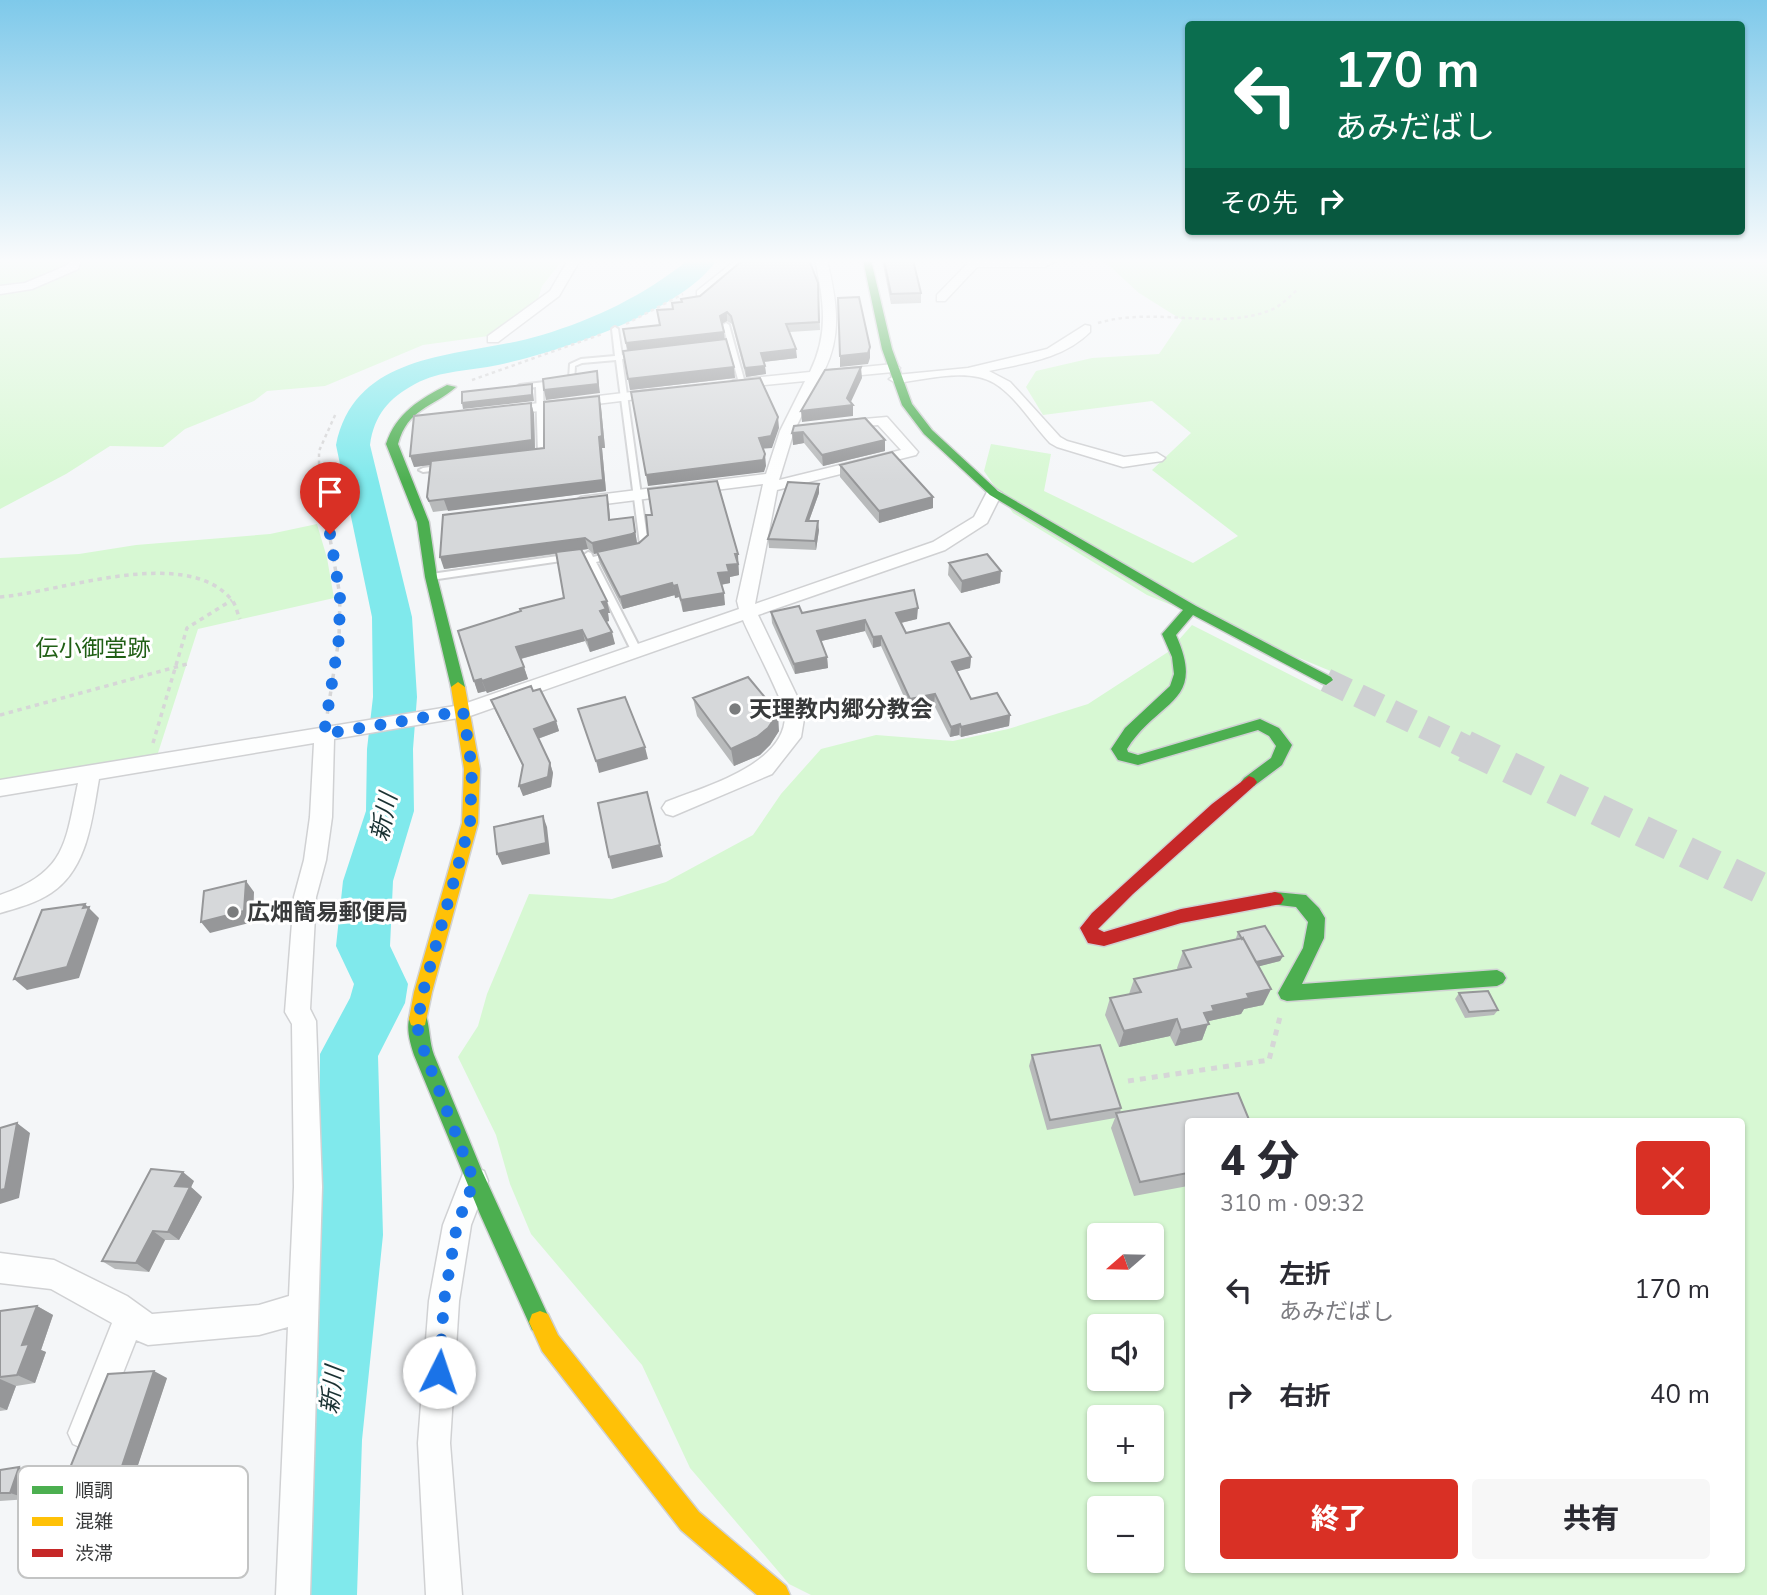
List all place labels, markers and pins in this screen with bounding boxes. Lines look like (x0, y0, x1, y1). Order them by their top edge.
pin (300, 462, 360, 534)
place label: 天理教内郷分教会 (749, 694, 933, 725)
marker: 天理教内郷分教会 (727, 701, 743, 717)
place label: 広畑簡易郵便局 (247, 897, 408, 928)
marker: 広畑簡易郵便局 (225, 904, 241, 920)

